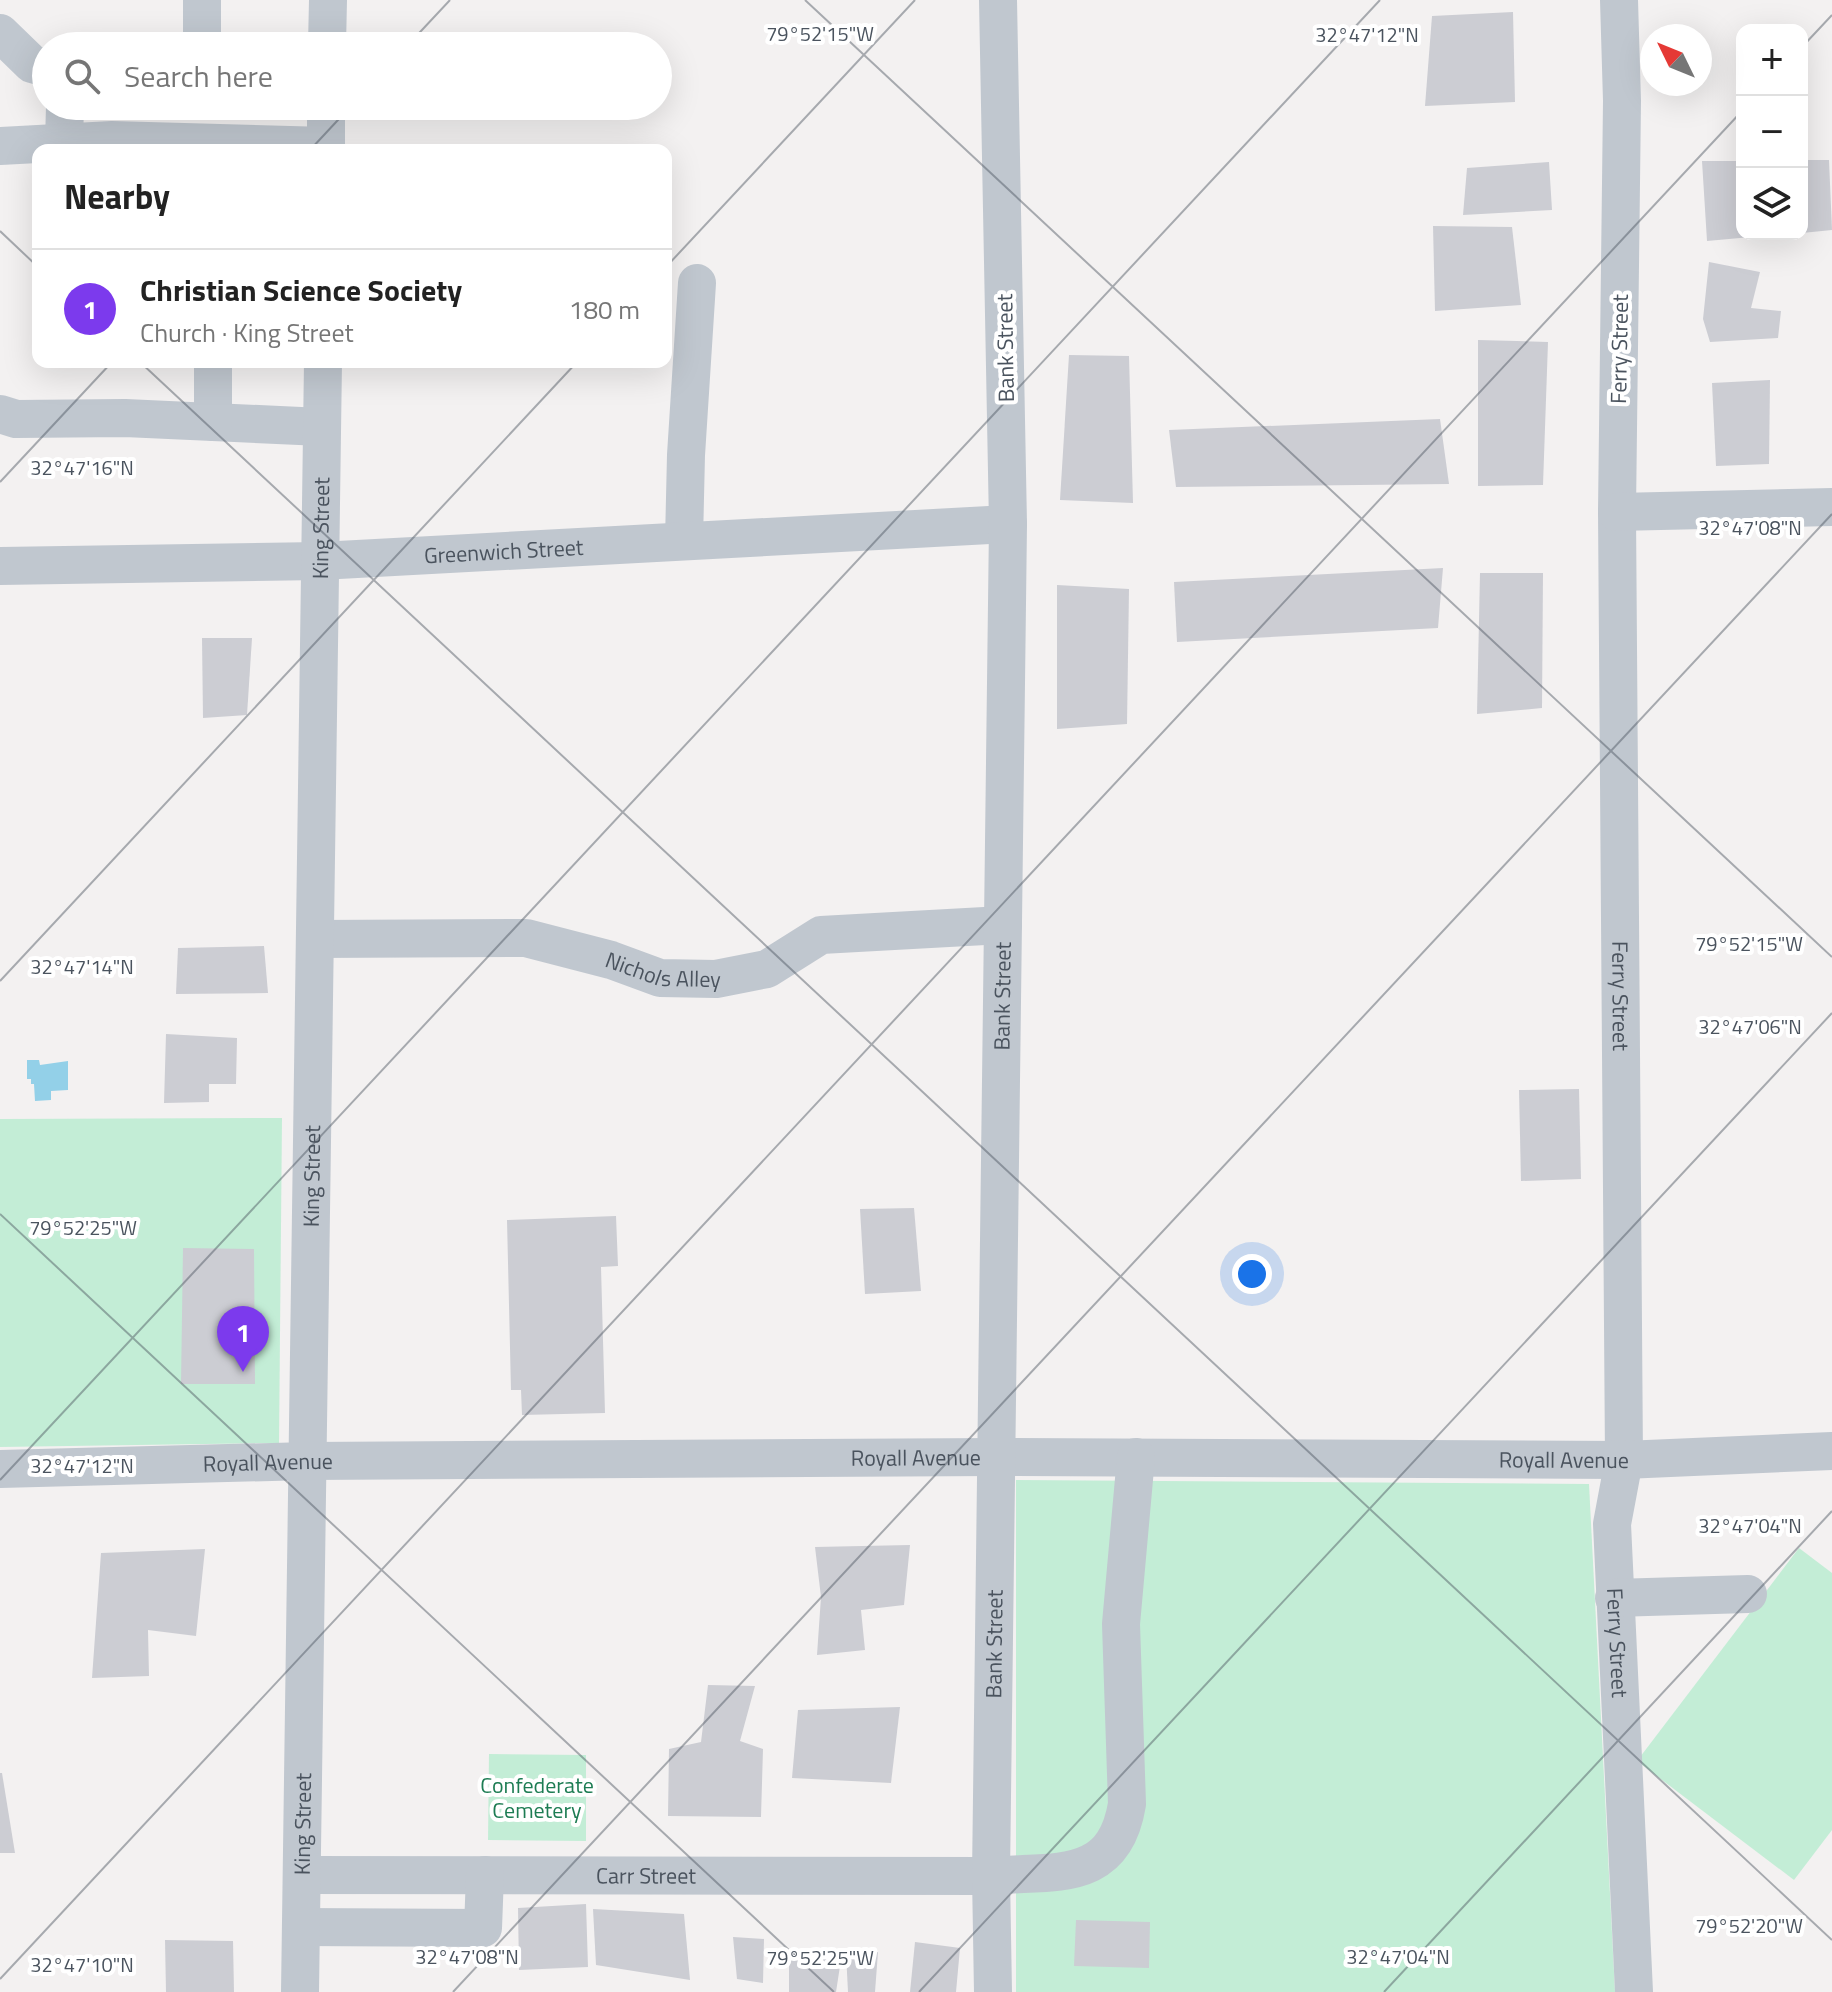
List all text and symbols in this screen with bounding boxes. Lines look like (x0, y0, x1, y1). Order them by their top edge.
text: 79°52'15"W (766, 18, 874, 49)
text: 32°47'12"N (1315, 19, 1419, 50)
north arrow (1640, 24, 1712, 96)
map controls (1736, 24, 1808, 240)
button: + (1736, 24, 1808, 96)
search box (32, 32, 672, 120)
text: Search here (124, 53, 273, 99)
icon: search (60, 54, 104, 98)
button: − (1736, 96, 1808, 168)
button: layers (1736, 168, 1808, 240)
text: Nearby (64, 170, 170, 222)
text: Christian Science Society (140, 267, 462, 313)
text: 1 (83, 290, 97, 329)
text: 180 m (569, 290, 640, 329)
street label: Bank Street (987, 293, 1023, 403)
street label: Ferry Street (1601, 294, 1637, 404)
text: Church · King Street (140, 313, 354, 352)
text: 32°47'16"N (30, 452, 134, 483)
street label: King Street (303, 477, 338, 579)
text: 32°47'08"N (1698, 512, 1802, 543)
street label: Greenwich Street (423, 530, 585, 572)
text: 79°52'15"W (1695, 928, 1803, 959)
street label: Bank Street (984, 941, 1020, 1051)
street label: Ferry Street (1603, 941, 1638, 1051)
street label: Nichols Alley (601, 942, 722, 996)
text: 32°47'14"N (30, 951, 134, 982)
text: 32°47'06"N (1698, 1011, 1802, 1042)
street label: King Street (294, 1125, 329, 1227)
text: 79°52'25"W (29, 1212, 137, 1243)
your location (1232, 1254, 1272, 1294)
pin: 1 (217, 1306, 269, 1372)
street label: Royall Avenue (851, 1440, 981, 1475)
street label: Royall Avenue (1499, 1442, 1629, 1477)
street label: Royall Avenue (202, 1444, 333, 1481)
text: 32°47'12"N (30, 1450, 134, 1481)
text: 32°47'04"N (1698, 1510, 1802, 1541)
street label: Ferry Street (1598, 1587, 1637, 1699)
street label: Bank Street (976, 1589, 1012, 1699)
park label: Confederate Cemetery (480, 1768, 594, 1827)
street label: King Street (285, 1772, 320, 1875)
street label: Carr Street (596, 1858, 696, 1893)
text: 79°52'20"W (1695, 1910, 1803, 1941)
text: 32°47'08"N (415, 1941, 519, 1972)
text: 32°47'04"N (1346, 1941, 1450, 1972)
text: 79°52'25"W (766, 1942, 874, 1973)
text: 32°47'10"N (30, 1949, 134, 1980)

